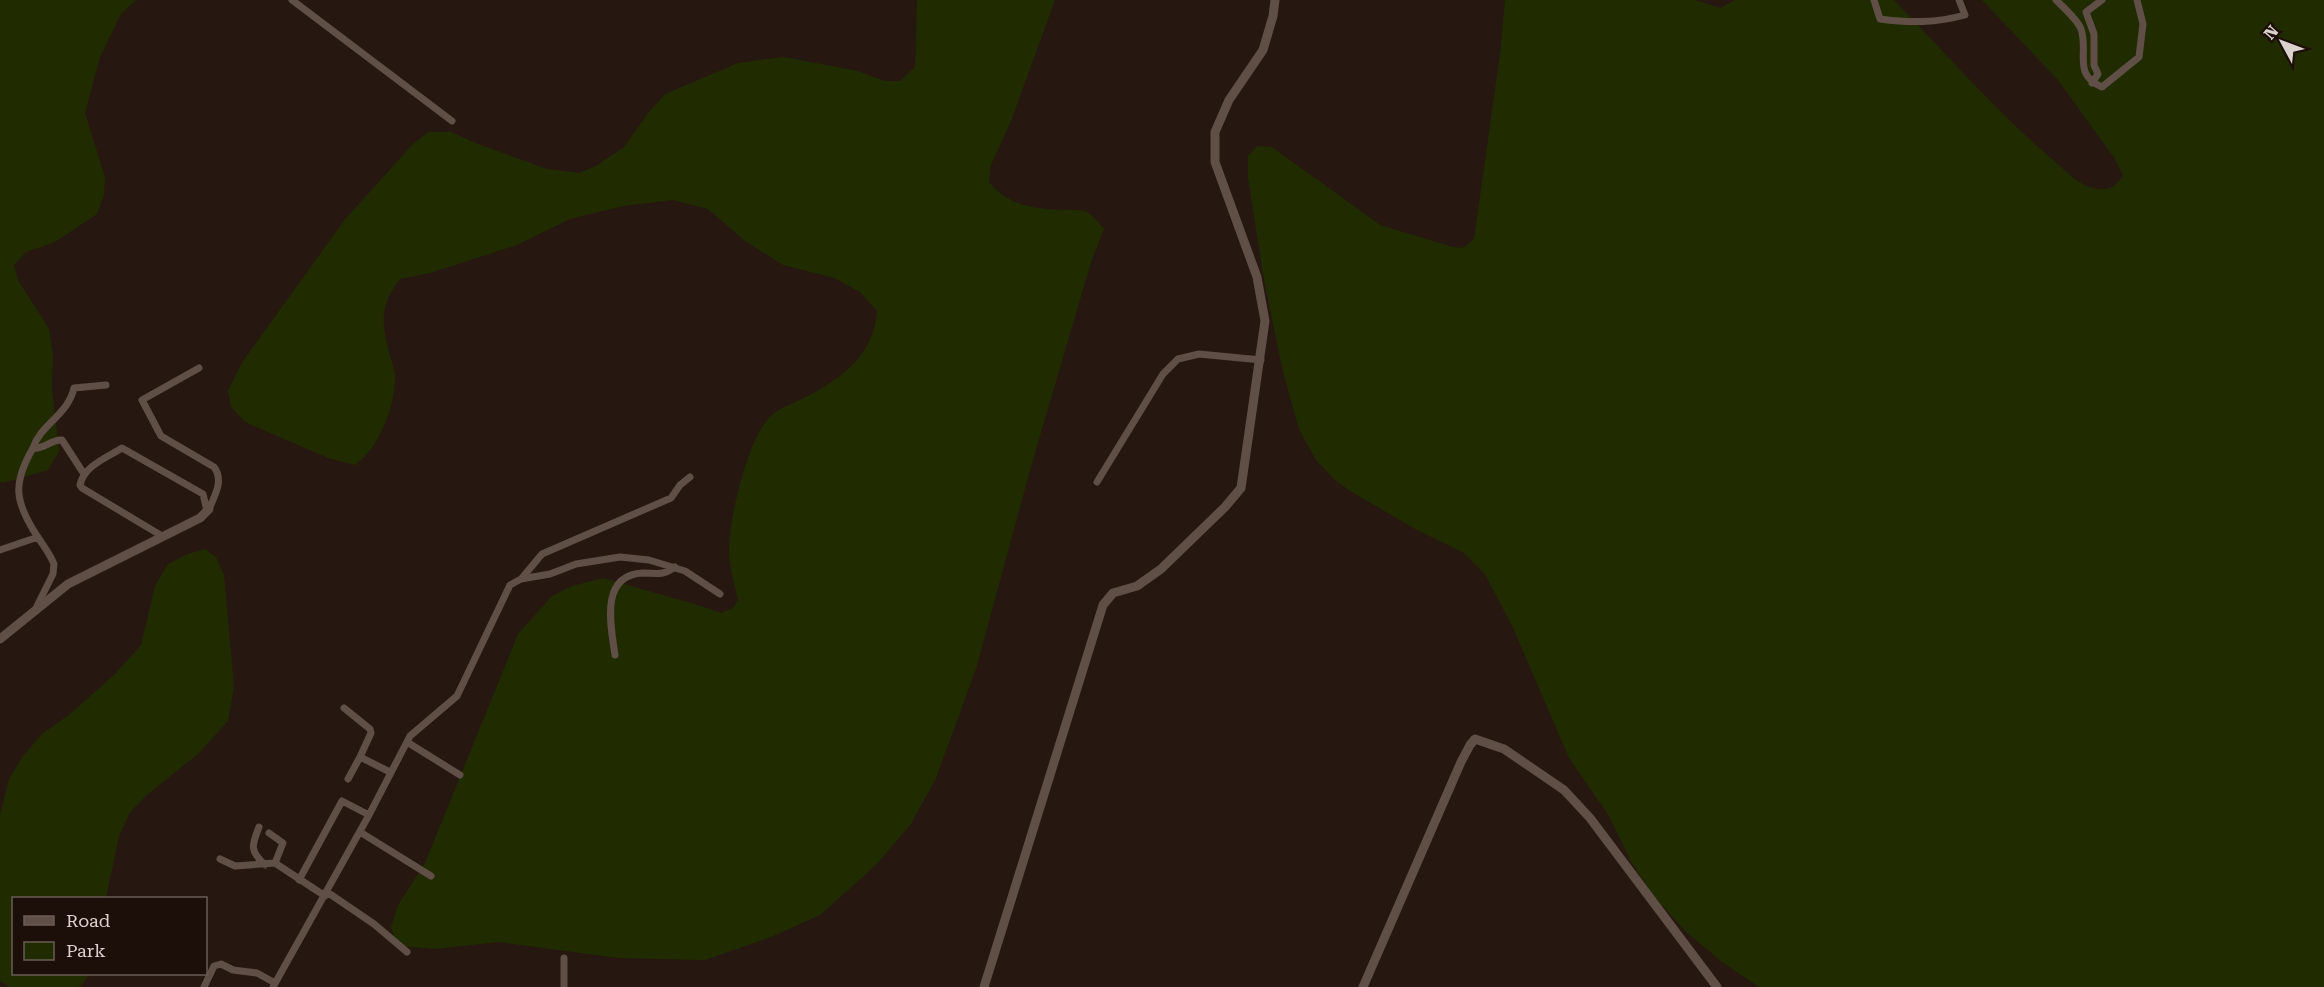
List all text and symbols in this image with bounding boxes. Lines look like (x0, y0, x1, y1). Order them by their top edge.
north arrow (2252, 12, 2312, 72)
text: N (2260, 22, 2282, 43)
legend (12, 897, 207, 975)
text: Road (66, 910, 111, 931)
text: Park (66, 940, 106, 961)

